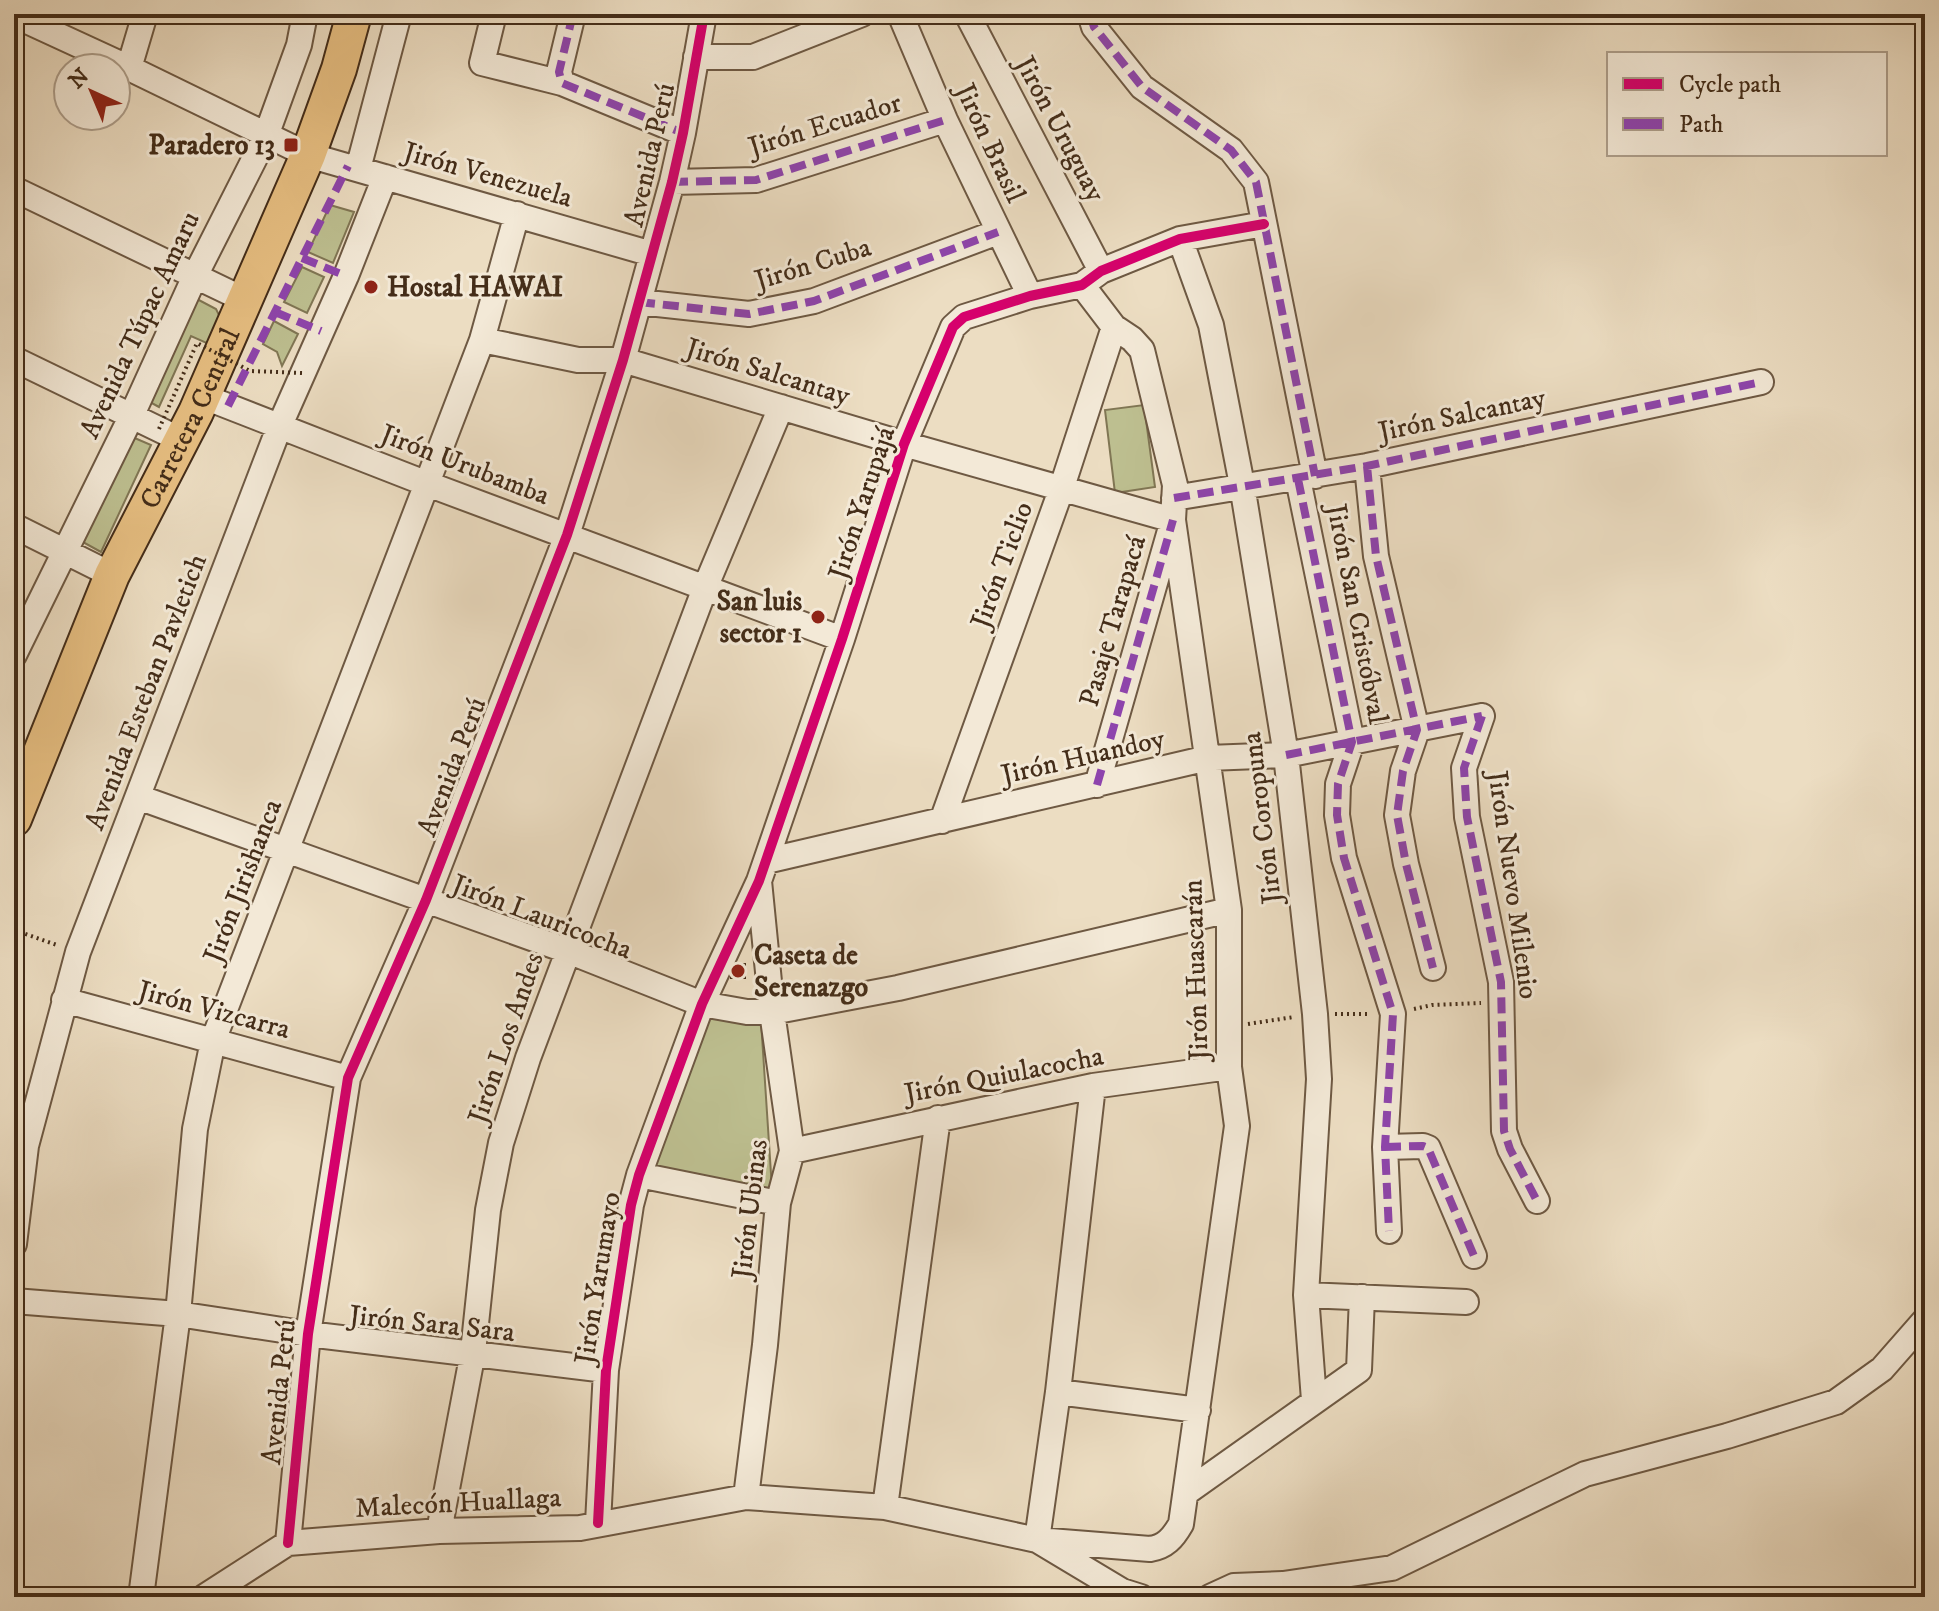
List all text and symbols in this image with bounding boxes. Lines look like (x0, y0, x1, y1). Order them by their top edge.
street label: Jirón Uruguay (1006, 48, 1113, 208)
north arrow (52, 52, 132, 132)
legend (1607, 52, 1887, 156)
text: N (63, 63, 95, 95)
text: Cycle path (1679, 70, 1781, 100)
street label: Jirón Brasil (946, 75, 1033, 209)
street label: Avenida Perú (616, 80, 684, 230)
street label: Jirón Ecuador (742, 85, 906, 166)
text: Path (1679, 110, 1724, 140)
place label: Paradero 13 (148, 128, 275, 163)
street label: Jirón Venezuela (397, 133, 577, 216)
marker: Paradero 13 (282, 136, 300, 154)
street label: Avenida Túpac Amaru (72, 206, 208, 444)
street label: Jirón Cuba (748, 230, 875, 299)
place label: Hostal HAWAI (387, 270, 563, 305)
marker: Hostal HAWAI (362, 278, 380, 296)
street label: Carretera Central (132, 322, 248, 515)
street label: Jirón Salcantay (679, 330, 855, 414)
street label: Jirón Salcantay (1372, 380, 1549, 450)
street label: Jirón Urubamba (373, 416, 555, 513)
street label: Jirón Yarupajá (820, 422, 903, 587)
street label: Jirón Ticlio (962, 497, 1041, 636)
street label: Jirón San Cristóbval (1318, 498, 1396, 728)
street label: Pasaje Tarapacá (1072, 531, 1154, 711)
street label: Avenida Esteban Pavletich (77, 549, 215, 835)
place label: San luis sector 1 (716, 584, 803, 651)
marker: San luis sector 1 (809, 608, 827, 626)
street label: Avenida Perú (409, 692, 495, 842)
street label: Jirón Huandoy (995, 721, 1169, 793)
street label: Jirón Coropuna (1234, 730, 1290, 909)
street label: Jirón Nuevo Milenio (1479, 766, 1546, 1001)
street label: Jirón Jirishanca (195, 794, 290, 970)
street label: Jirón Lauricocha (444, 866, 637, 967)
street label: Jirón Huascarán (1175, 878, 1217, 1064)
place label: Caseta de Serenazgo (754, 938, 869, 1005)
street label: Jirón Los Andes (459, 948, 552, 1131)
marker: Caseta de Serenazgo (729, 962, 747, 980)
street label: Jirón Vizcarra (131, 972, 294, 1047)
street label: Jirón Quiulacocha (899, 1039, 1107, 1112)
street label: Jirón Ubinas (724, 1137, 776, 1284)
street label: Jirón Yarumayo (567, 1189, 629, 1370)
street label: Jirón Sara Sara (345, 1298, 517, 1350)
street label: Avenida Perú (254, 1317, 304, 1467)
street label: Malecón Huallaga (354, 1480, 562, 1526)

